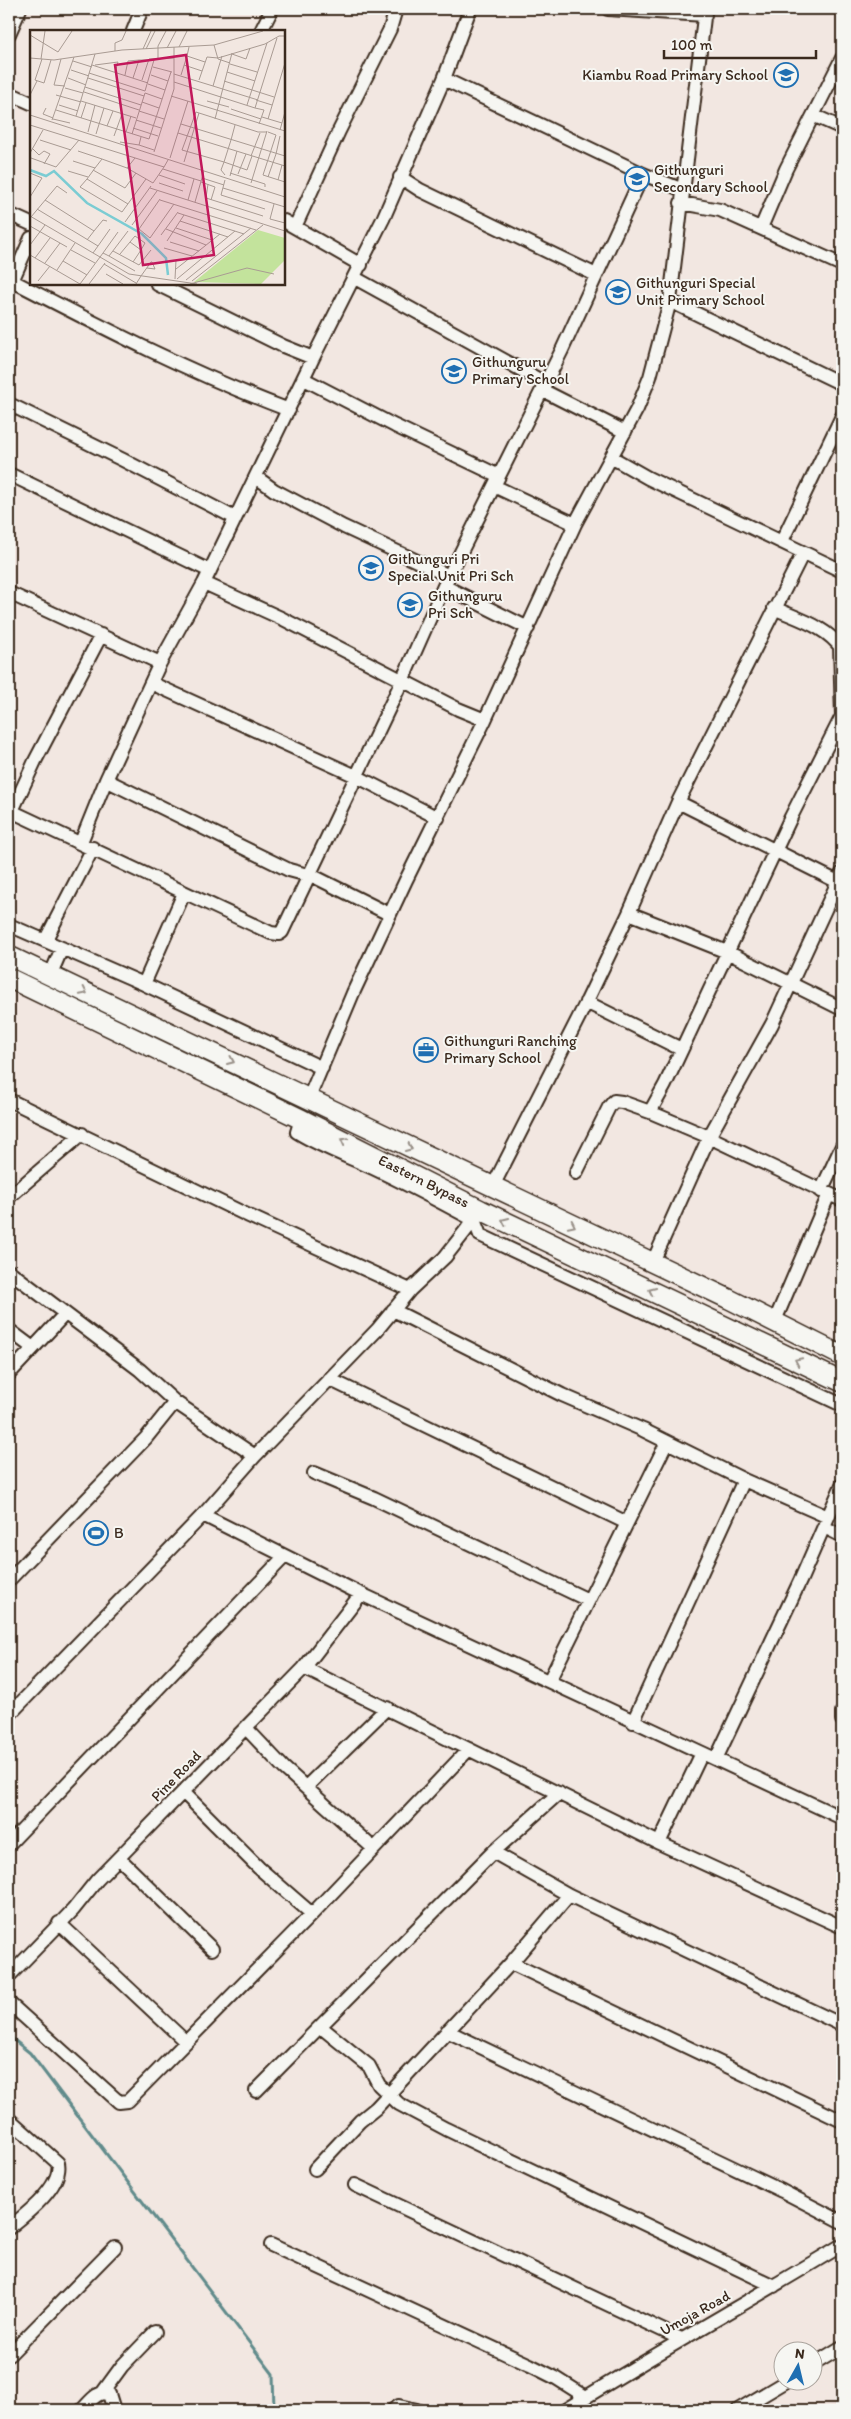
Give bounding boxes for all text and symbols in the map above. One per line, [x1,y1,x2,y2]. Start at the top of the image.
scale bar [664,28,816,60]
inset map [30,30,285,285]
text: 100 m [671,36,713,54]
school or university icon: Kiambu Road Primary School [773,62,799,88]
place label: Kiambu Road Primary School [582,66,769,84]
place label: Githunguri Secondary School [654,161,768,196]
school or university icon: Githunguri Secondary School [624,166,650,192]
place label: Githunguri Special Unit Primary School [636,274,766,309]
school or university icon: Githunguri Special Unit Primary School [605,279,631,305]
place label: Githunguru Primary School [472,353,570,388]
school or university icon: Githunguru Primary School [441,358,467,384]
place label: Githunguri Pri Special Unit Pri Sch [388,550,514,585]
school or university icon: Githunguri Pri Special Unit Pri Sch [358,555,384,581]
place label: Githunguru Pri Sch [428,587,502,622]
school or university icon: Githunguru Pri Sch [397,592,423,618]
one-way arrow [79,986,88,997]
place label: Githunguri Ranching Primary School [444,1032,577,1067]
office icon: Githunguri Ranching Primary School [413,1037,439,1063]
one-way arrow [226,1055,235,1066]
one-way arrow [340,1137,349,1147]
one-way arrow [404,1142,413,1152]
street label: Eastern Bypass [376,1151,473,1212]
one-way arrow [501,1217,510,1228]
one-way arrow [567,1219,576,1229]
one-way arrow [648,1286,657,1297]
one-way arrow [795,1357,804,1367]
sports icon: B [83,1520,109,1546]
place label: B [114,1524,124,1542]
street label: Pine Road [147,1747,205,1805]
street label: Umoja Road [657,2286,733,2340]
north arrow [774,2342,824,2392]
text: N [794,2345,806,2363]

